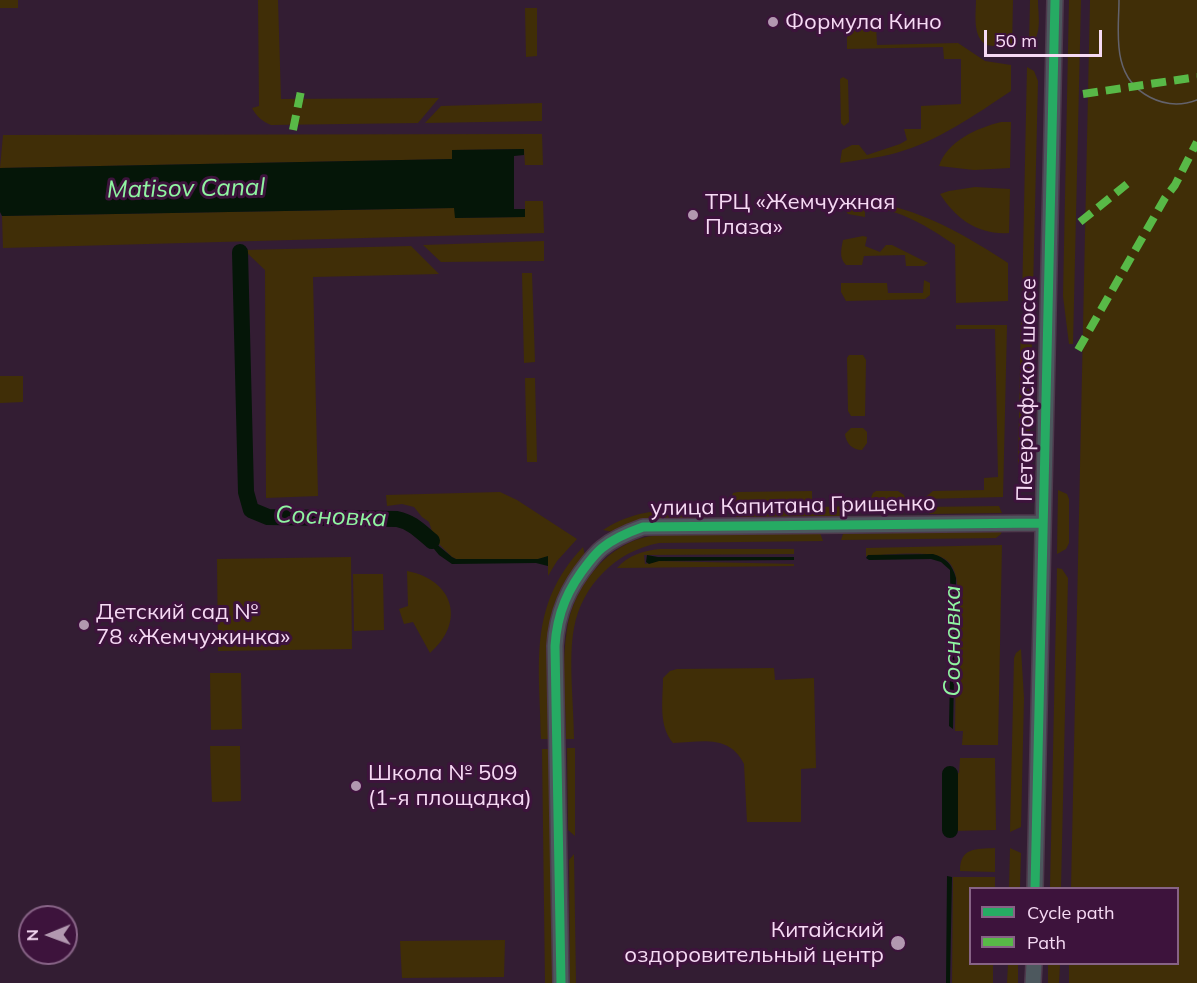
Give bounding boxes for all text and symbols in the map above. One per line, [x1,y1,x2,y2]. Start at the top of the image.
place label: Формула Кино [785,9,942,35]
marker: Формула Кино [766,15,780,29]
scale bar [987,18,1106,56]
text: 50 m [995,29,1037,52]
water label: Matisov Canal [107,173,265,205]
place label: ТРЦ «Жемчужная Плаза» [705,189,895,240]
marker: ТРЦ «Жемчужная Плаза» [686,208,700,222]
street label: Петергофское шоссе [1012,278,1042,502]
street label: улица Капитана Грищенко [650,490,936,522]
water label: Сосновка [275,501,387,533]
water label: Сосновка [939,585,967,697]
place label: Детский сад № 78 «Жемчужинка» [96,599,290,650]
marker: Детский сад № 78 «Жемчужинка» [77,618,91,632]
place label: Школа № 509 (1-я площадка) [368,760,532,812]
marker: Школа № 509 (1-я площадка) [349,779,363,793]
legend [969,887,1179,965]
text: Cycle path [1027,901,1114,924]
north arrow [18,905,78,965]
place label: Китайский оздоровительный центр [624,917,884,968]
text: N [22,929,42,941]
text: Path [1027,931,1066,954]
marker: Китайский оздоровительный центр [889,934,907,952]

